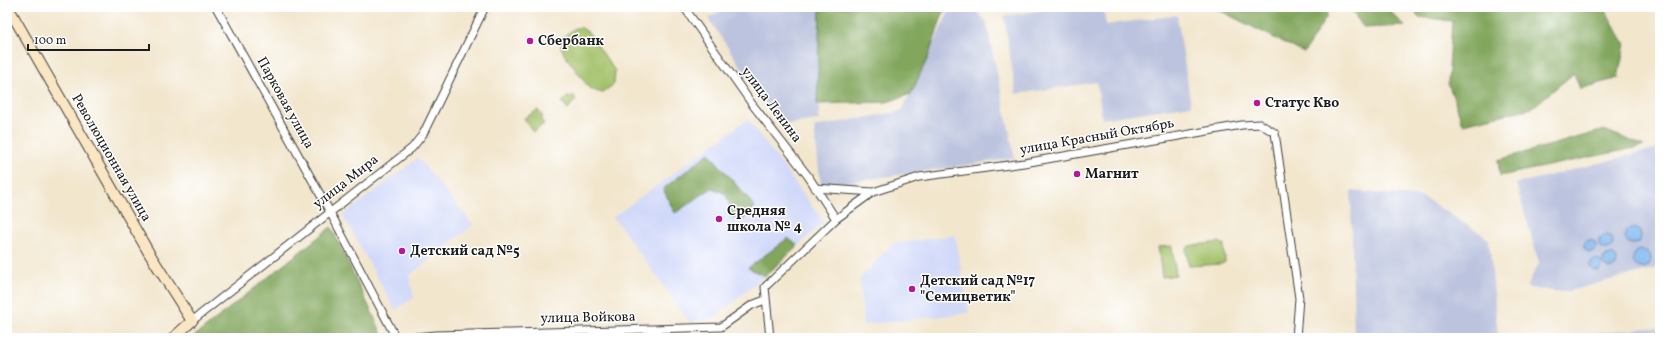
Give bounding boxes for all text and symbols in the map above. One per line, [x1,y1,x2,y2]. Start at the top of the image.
scale bar [28,26,149,52]
place label: Сбербанк [538,32,605,51]
text: 100 m [34,33,67,49]
marker: Сбербанк [525,36,535,46]
street label: Парковая улица [252,54,318,152]
street label: улица Ленина [736,63,806,147]
street label: Революционная улица [67,91,155,225]
place label: Статус Кво [1265,94,1339,113]
marker: Статус Кво [1252,98,1262,108]
street label: улица Красный Октябрь [1018,114,1176,160]
street label: улица Мира [309,150,383,214]
place label: Магнит [1085,165,1139,184]
marker: Магнит [1072,169,1082,179]
place label: Средняя школа № 4 [727,202,802,237]
marker: Средняя школа № 4 [714,214,724,224]
place label: Детский сад №5 [410,242,520,261]
marker: Детский сад №5 [397,246,407,256]
place label: Детский сад №17 "Семицветик" [920,272,1036,307]
marker: Детский сад №17 "Семицветик" [907,284,917,294]
street label: улица Войкова [540,308,636,328]

